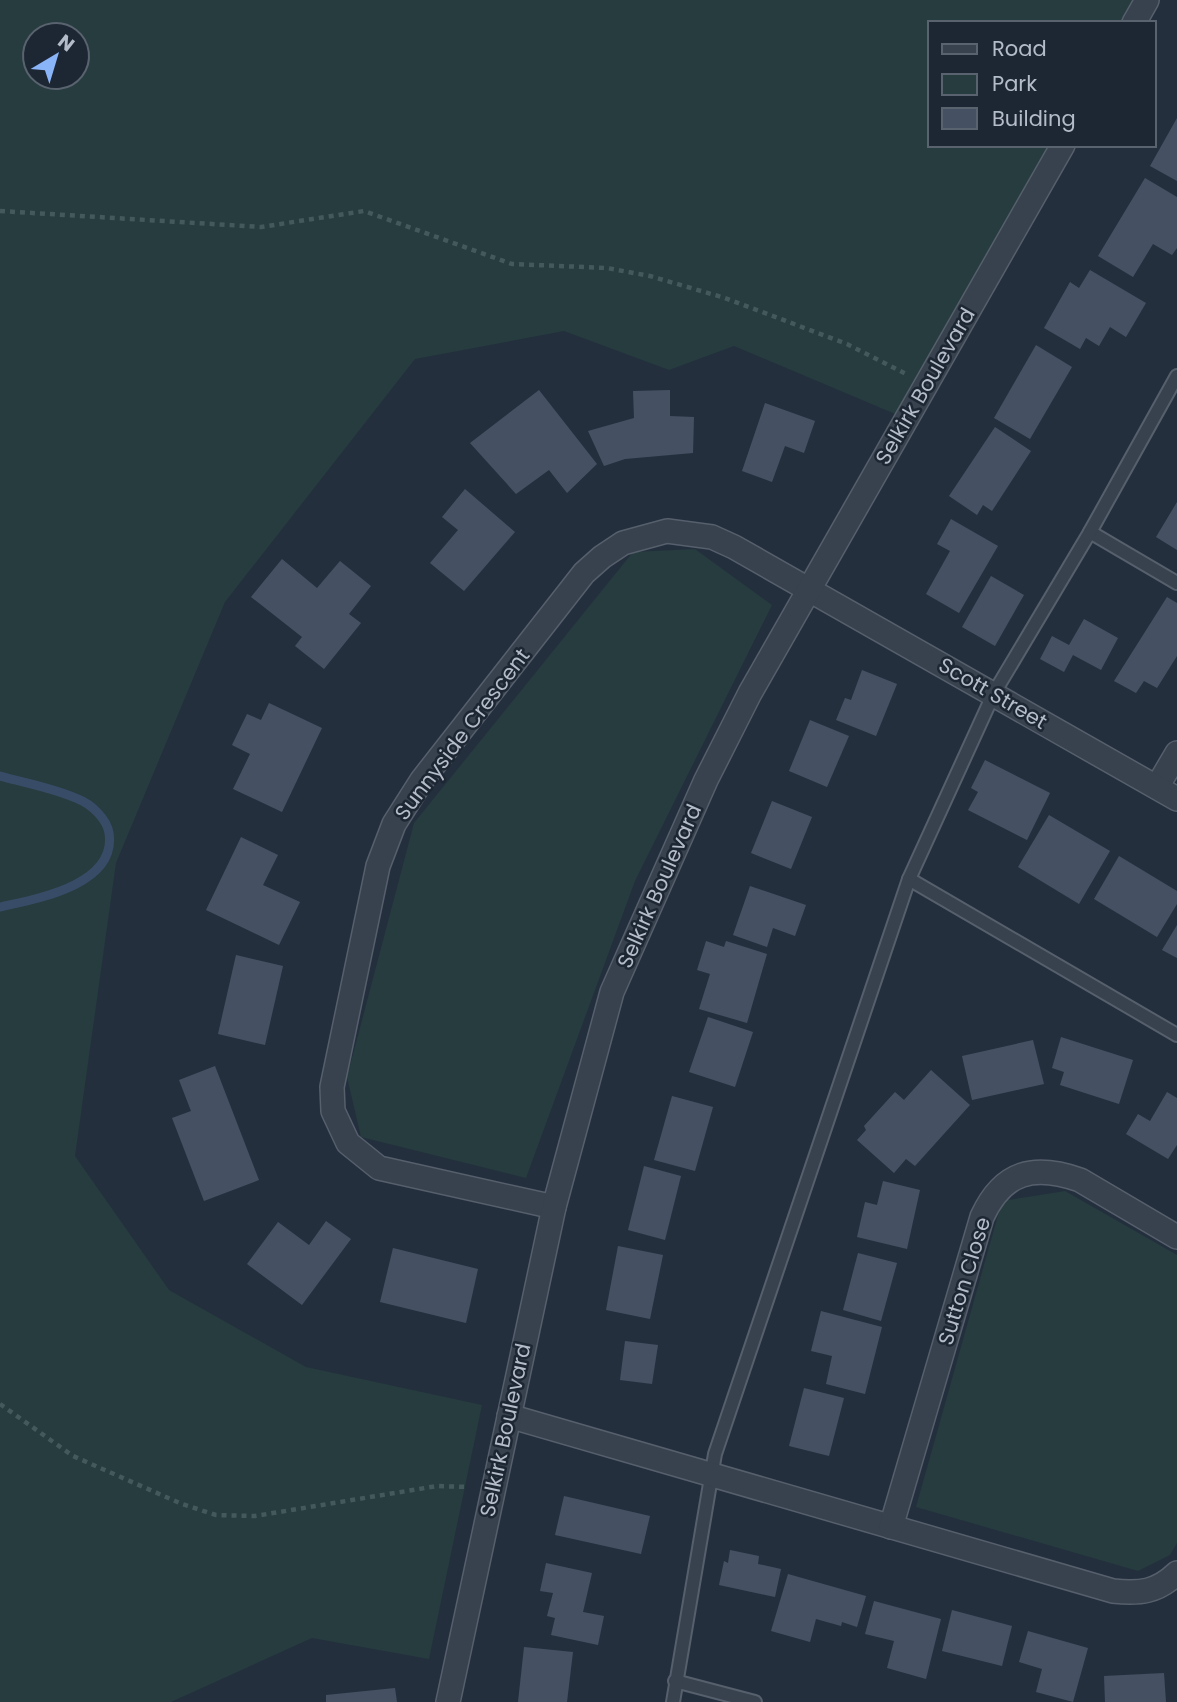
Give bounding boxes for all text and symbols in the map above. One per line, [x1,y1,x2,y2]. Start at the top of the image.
north arrow [21,21,91,91]
legend [928,21,1156,147]
text: N [52,28,80,58]
text: Road [992,34,1047,63]
text: Park [992,69,1037,98]
text: Building [992,104,1076,133]
street label: Selkirk Boulevard [868,302,982,470]
street label: Sunnyside Crescent [388,642,536,826]
street label: Scott Street [933,650,1053,736]
street label: Selkirk Boulevard [610,799,708,973]
street label: Sutton Close [931,1213,997,1349]
street label: Selkirk Boulevard [472,1341,538,1519]

